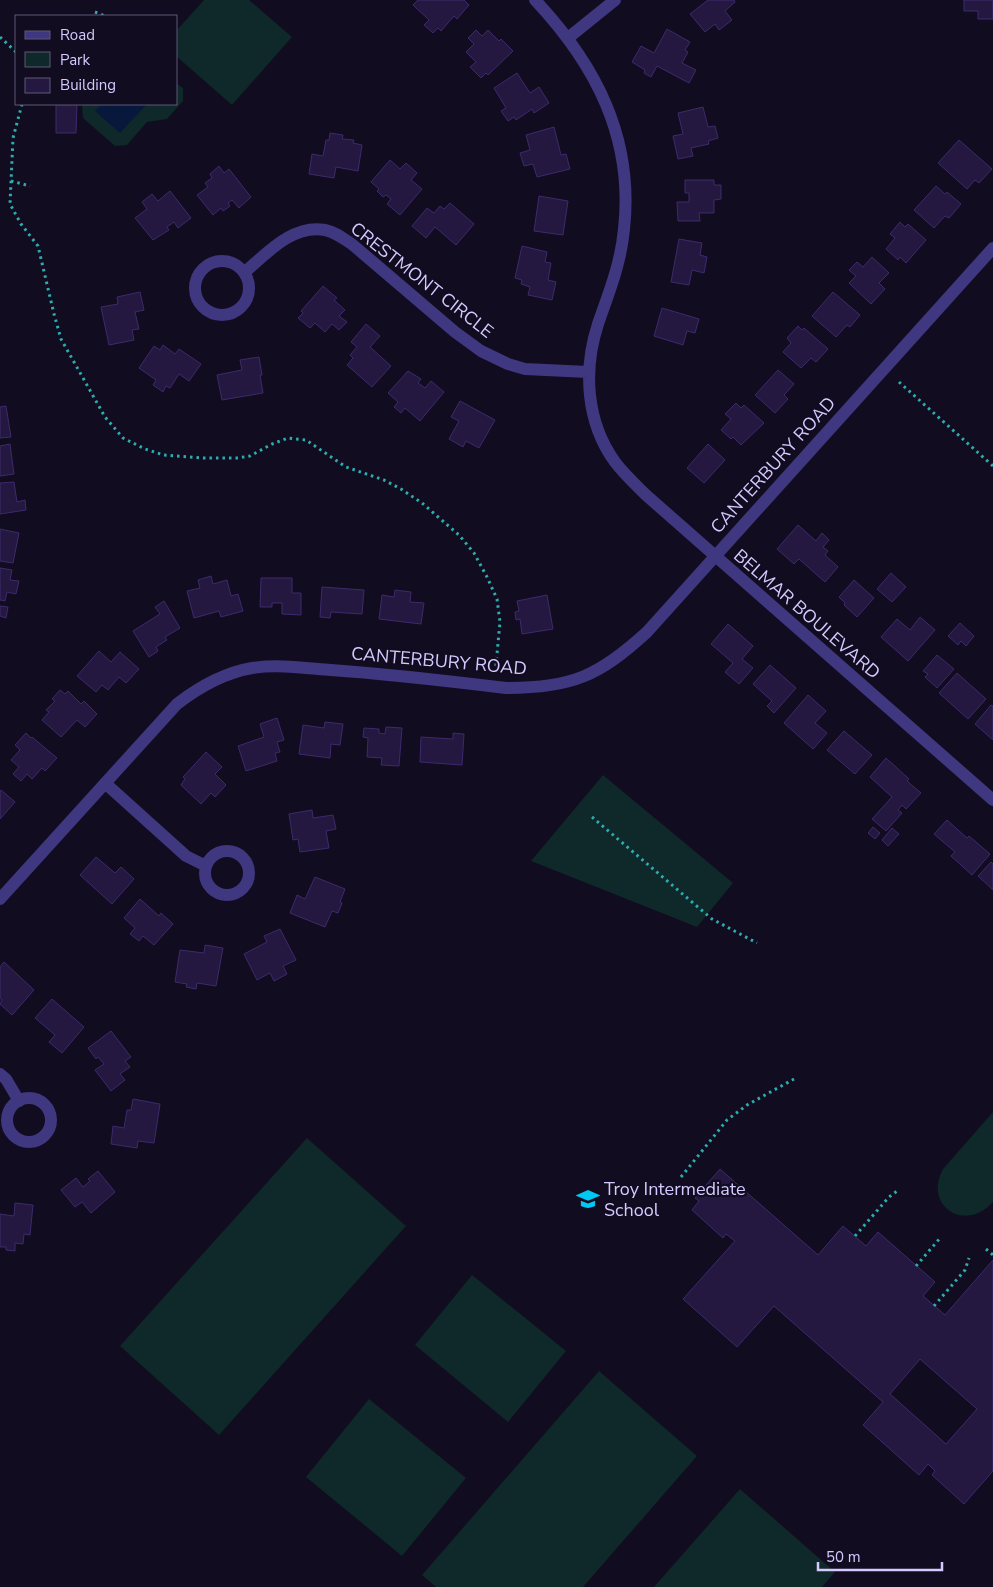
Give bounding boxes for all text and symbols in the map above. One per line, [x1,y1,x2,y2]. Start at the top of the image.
legend [15,15,178,105]
text: Road [60,25,95,45]
text: Park [60,50,90,70]
text: Building [60,75,116,95]
street label: CRESTMONT CIRCLE [346,217,498,343]
street label: CANTERBURY ROAD [705,392,841,538]
street label: BELMAR BOULEVARD [729,544,885,684]
street label: CANTERBURY ROAD [350,641,528,681]
place label: Troy Intermediate School [604,1177,746,1222]
school or university icon: Troy Intermediate School [575,1186,601,1212]
scale bar [818,1540,942,1572]
text: 50 m [826,1547,861,1567]

